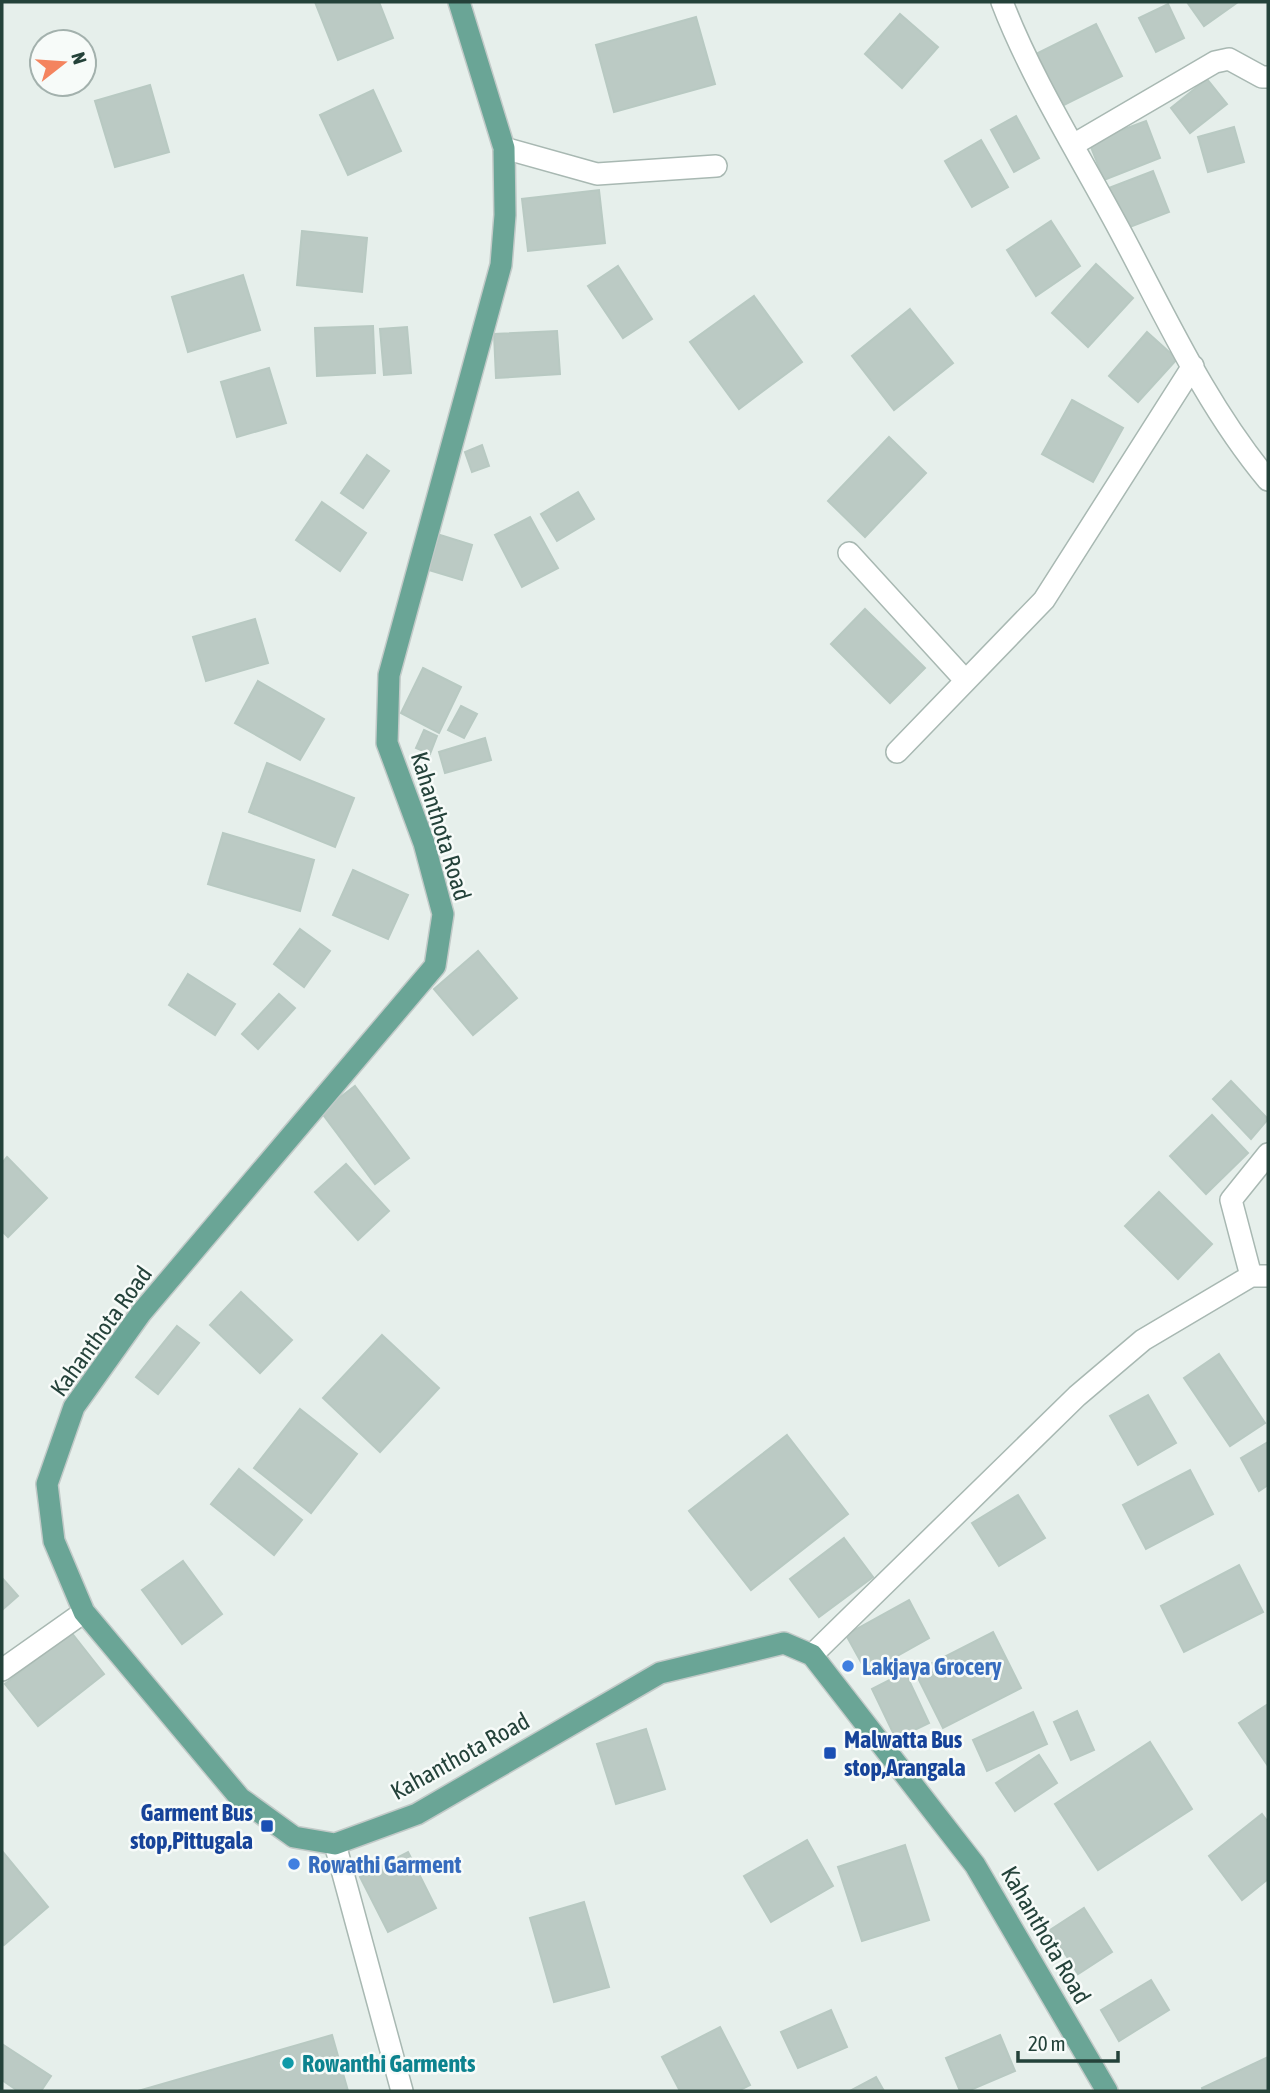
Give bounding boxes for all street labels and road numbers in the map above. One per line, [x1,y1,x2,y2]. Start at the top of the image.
street label: Kahanthota Road [406,748,476,904]
street label: Kahanthota Road [45,1261,157,1401]
street label: Kahanthota Road [386,1707,534,1805]
street label: Kahanthota Road [996,1862,1096,2008]

